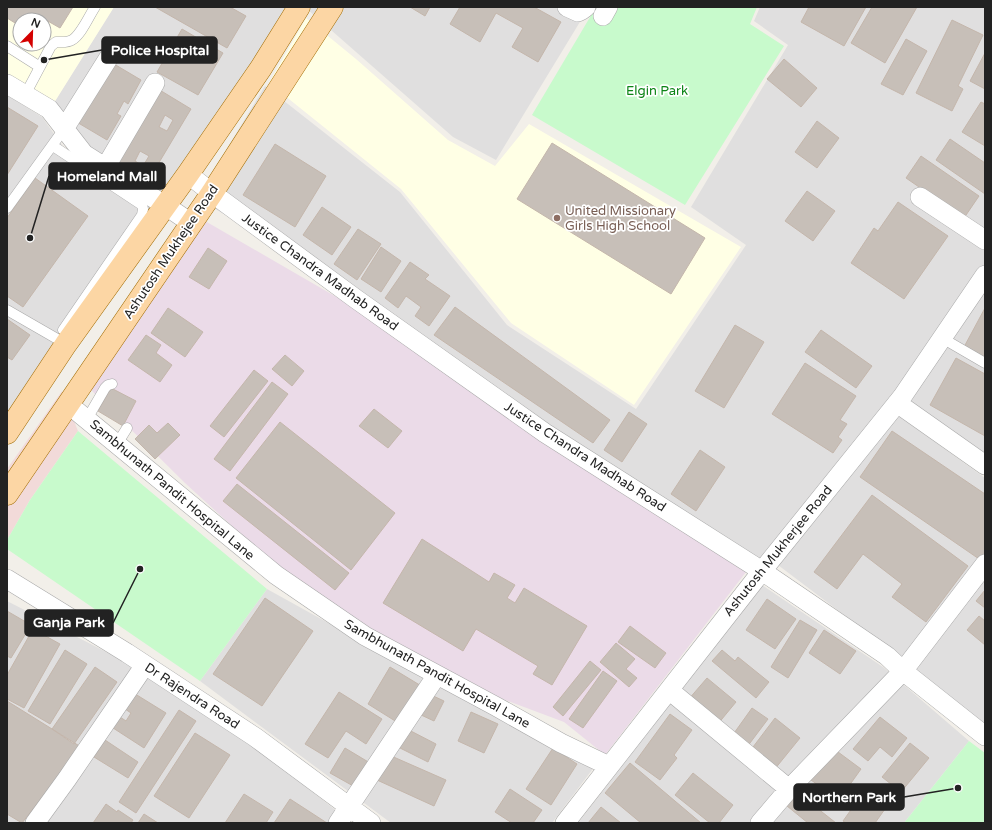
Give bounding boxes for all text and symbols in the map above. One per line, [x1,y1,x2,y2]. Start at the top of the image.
north arrow [12,12,52,52]
text: N [29,16,42,31]
callout: Police Hospital [102,37,217,63]
text: Police Hospital [111,42,209,59]
park label: Elgin Park [626,83,688,99]
callout: Homeland Mall [49,163,165,189]
text: Homeland Mall [57,168,157,185]
street label: Ashutosh Mukhejee Road [120,182,222,322]
place label: United Missionary Girls High School [565,203,676,234]
street label: Justice Chandra Madhab Road [239,210,401,334]
marker: United Missionary Girls High School [552,213,562,223]
street label: Justice Chandra Madhab Road [501,399,669,515]
street label: Sambhunath Pandit Hospital Lane [86,416,258,564]
street label: Ashutosh Mukherjee Road [720,482,836,620]
callout: Ganja Park [25,610,113,636]
text: Ganja Park [33,614,105,631]
street label: Sambhunath Pandit Hospital Lane [341,616,533,732]
street label: Dr Rajendra Road [142,659,242,733]
callout: Northern Park [794,784,904,810]
text: Northern Park [802,789,896,806]

